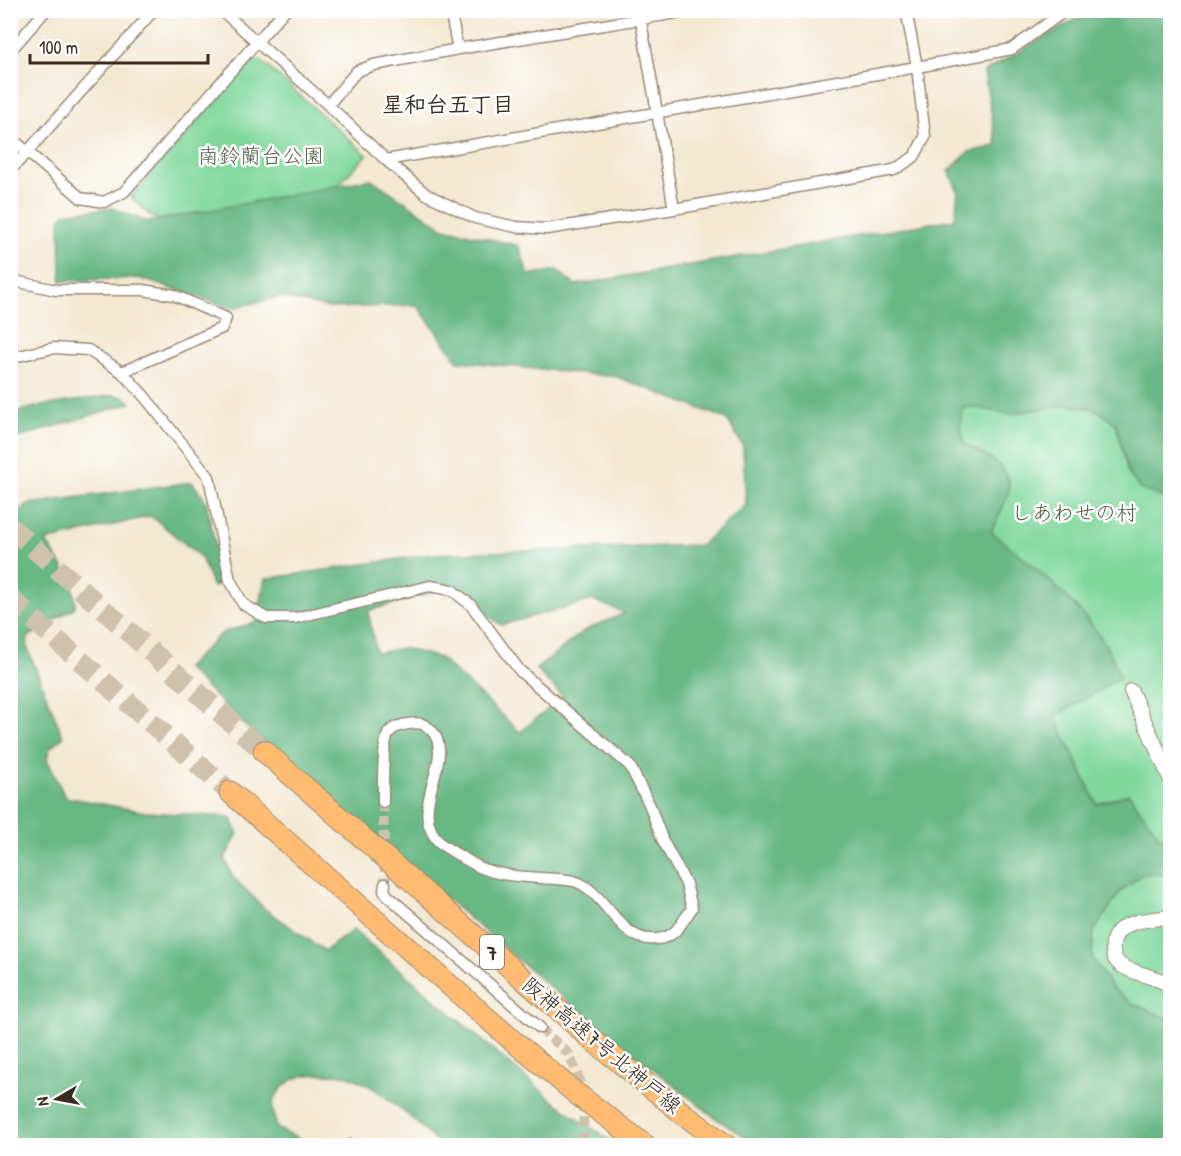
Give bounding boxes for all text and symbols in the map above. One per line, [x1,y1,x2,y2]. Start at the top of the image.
scale bar [30,27,208,65]
text: 100 m [39,35,78,60]
district label: 星和台五丁目 [382,89,514,119]
park label: 南鈴蘭台公園 [198,141,324,170]
park label: しあわせの村 [1011,498,1137,527]
road number: 7 [480,935,504,969]
street label: 阪神高速7号北神戸線 [516,970,688,1120]
north arrow [27,1069,87,1129]
text: N [31,1095,54,1108]

